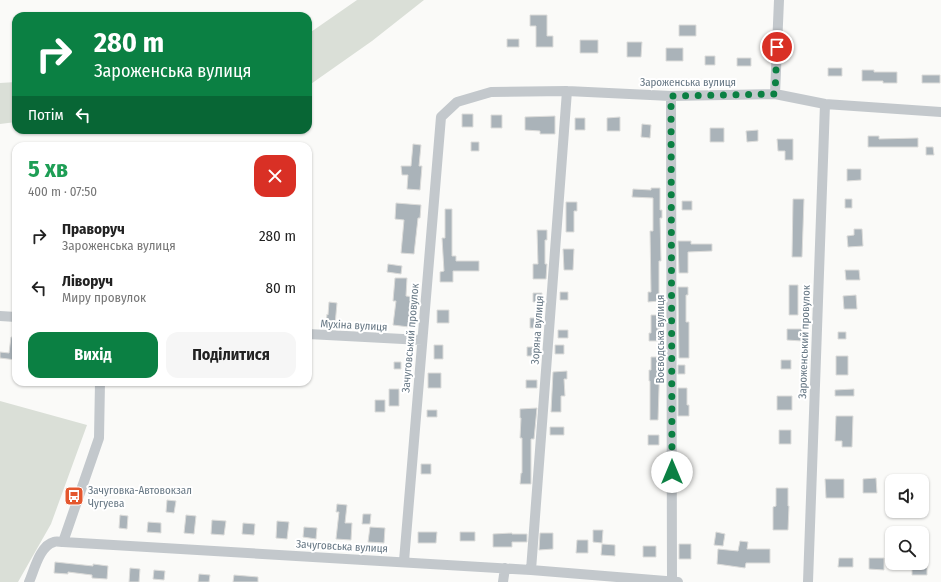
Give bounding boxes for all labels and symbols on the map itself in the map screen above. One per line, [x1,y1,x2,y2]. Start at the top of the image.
pin [760,30,794,64]
street label: Зароженська вулиця [640,76,736,89]
street label: Зачуговський провулок [399,282,422,393]
street label: Зароженський провулок [796,284,813,399]
street label: Воєводська вулиця [654,294,667,384]
street label: Зоряна вулиця [529,295,546,365]
street label: Мухіна вулиця [320,317,388,334]
position arrow [651,451,693,493]
place label: Зачуговка-Автовокзал Чугуева [88,484,192,510]
bus stop icon: Зачуговка-Автовокзал Чугуева [63,485,85,507]
street label: Зачуговська вулиця [296,538,388,555]

